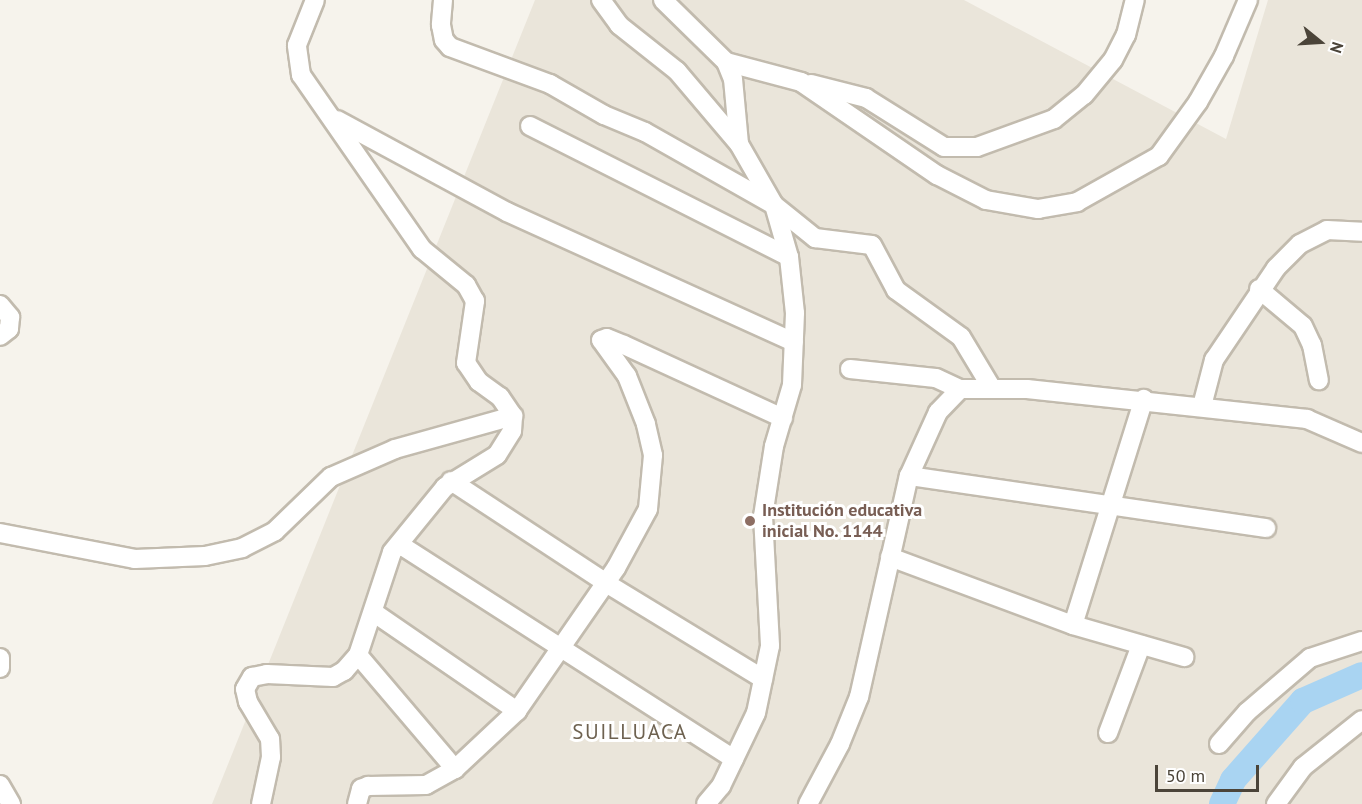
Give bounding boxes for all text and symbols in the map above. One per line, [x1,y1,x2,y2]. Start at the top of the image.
north arrow [1290,12,1350,72]
text: N [1326,39,1348,56]
place label: Institución educativa inicial No. 1144 [762,500,922,542]
marker: Institución educativa inicial No. 1144 [743,514,757,528]
district label: SUILLUACA [572,719,688,745]
scale bar [1158,753,1262,791]
text: 50 m [1166,764,1205,787]

